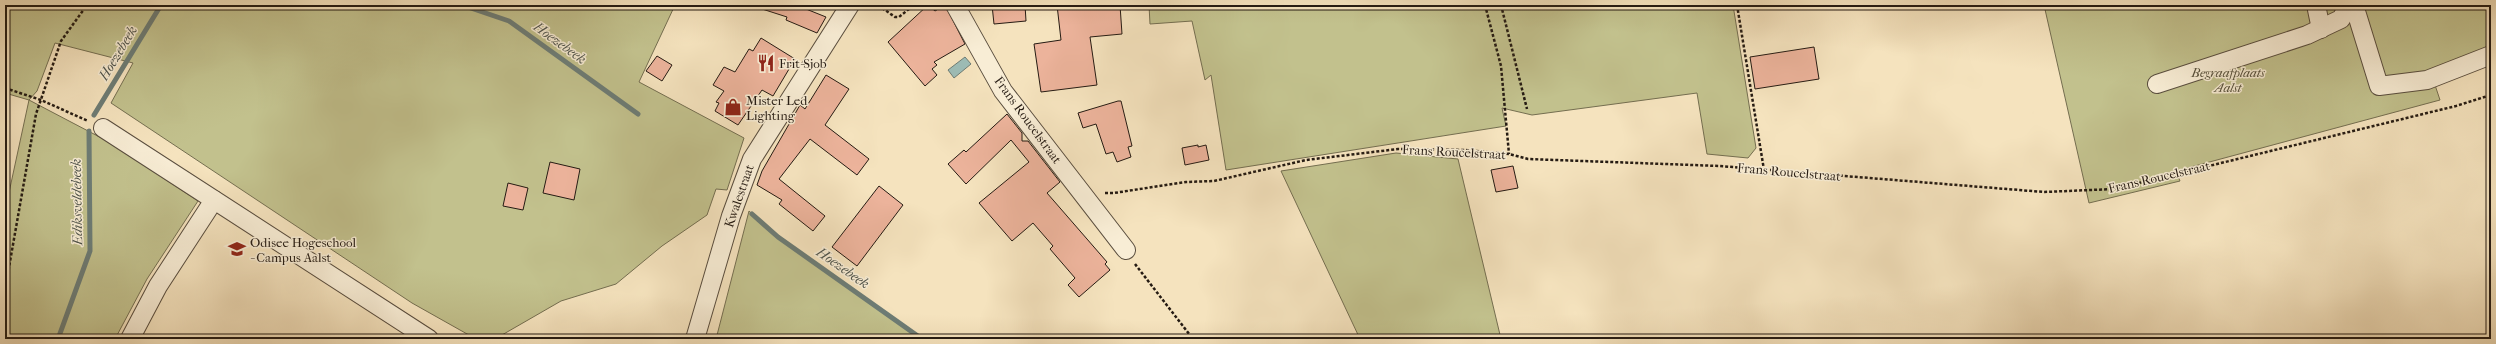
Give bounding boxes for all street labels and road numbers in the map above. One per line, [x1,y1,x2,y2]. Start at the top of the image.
street label: Frans Roucelstraat [991,74,1065,167]
street label: Frans Roucelstraat [1402,142,1507,162]
street label: Frans Roucelstraat [2107,158,2212,196]
street label: Frans Roucelstraat [1737,160,1842,184]
street label: Kwalestraat [721,162,757,230]

